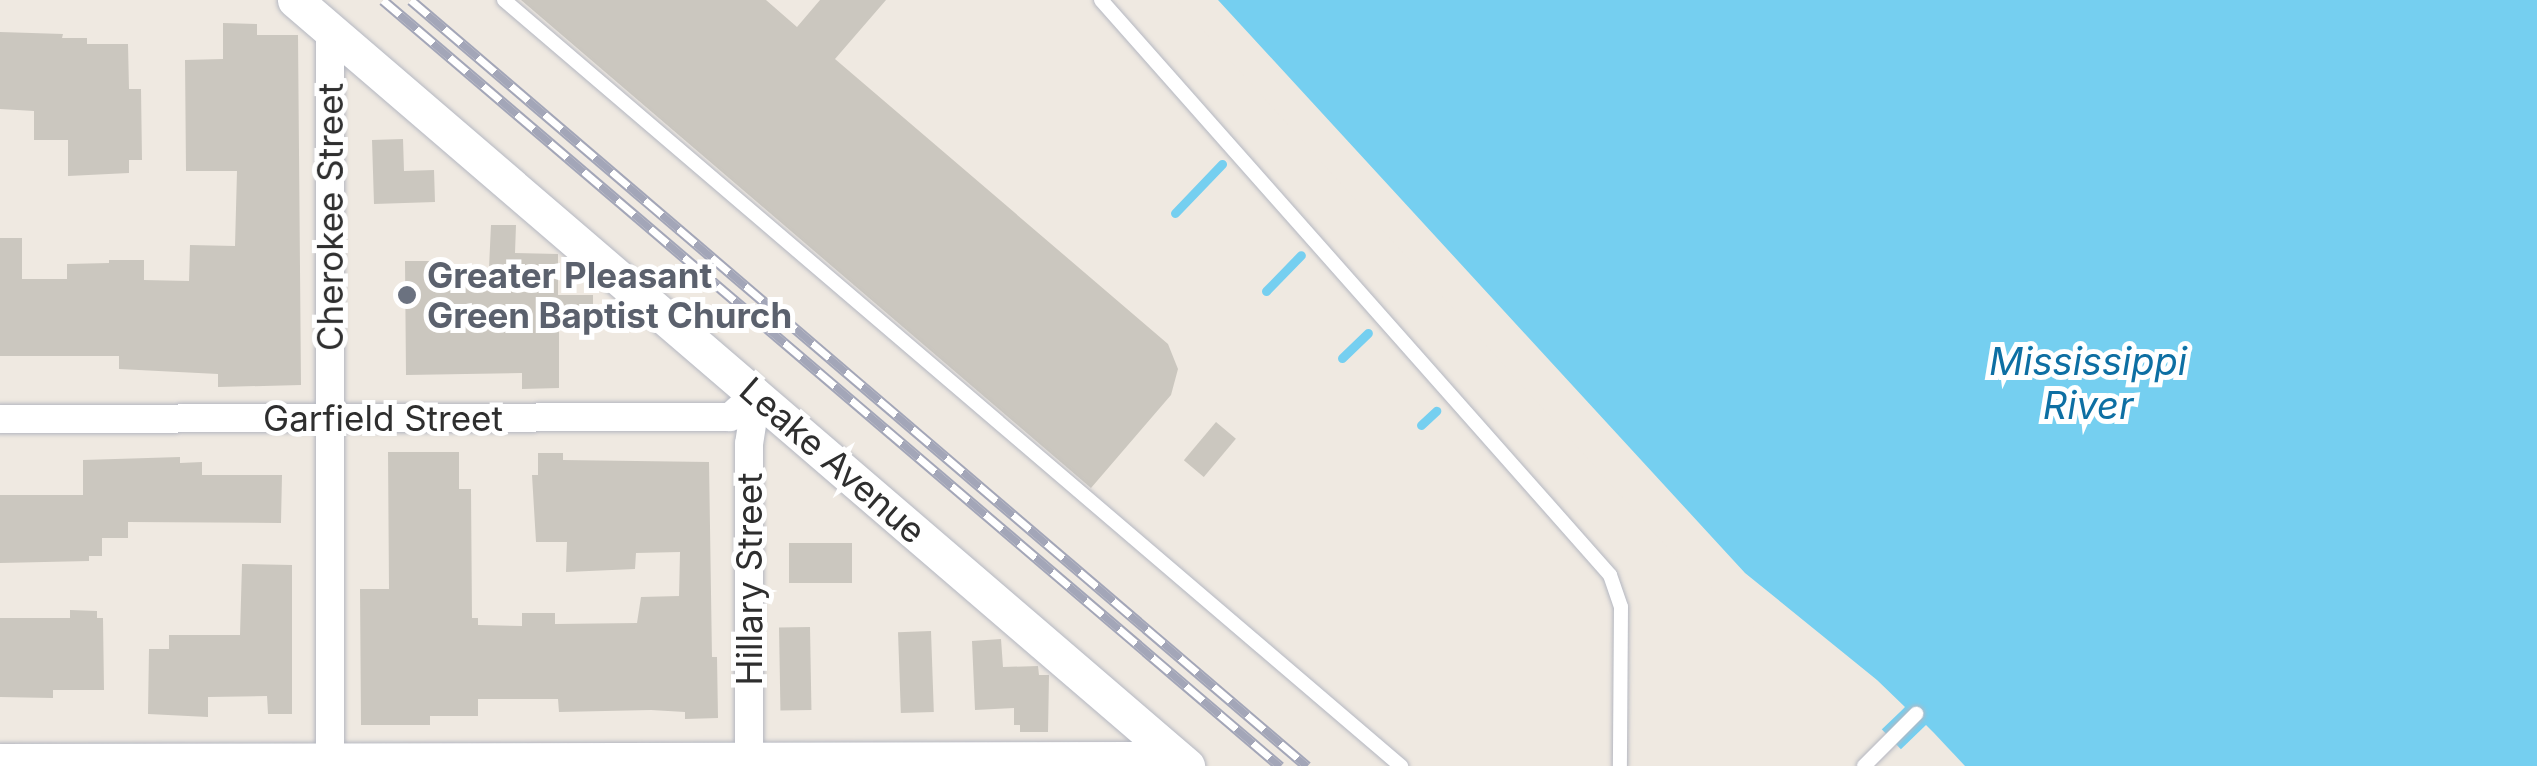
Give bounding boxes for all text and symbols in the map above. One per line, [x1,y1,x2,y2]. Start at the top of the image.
street label: Cherokee Street [309,83,351,351]
place label: Greater Pleasant Green Baptist Church [427,254,792,336]
marker: Greater Pleasant Green Baptist Church [396,284,418,306]
water label: Mississippi River [1989,339,2187,428]
street label: Leake Avenue [732,368,934,552]
street label: Garfield Street [263,397,503,439]
street label: Hillary Street [728,472,770,686]

